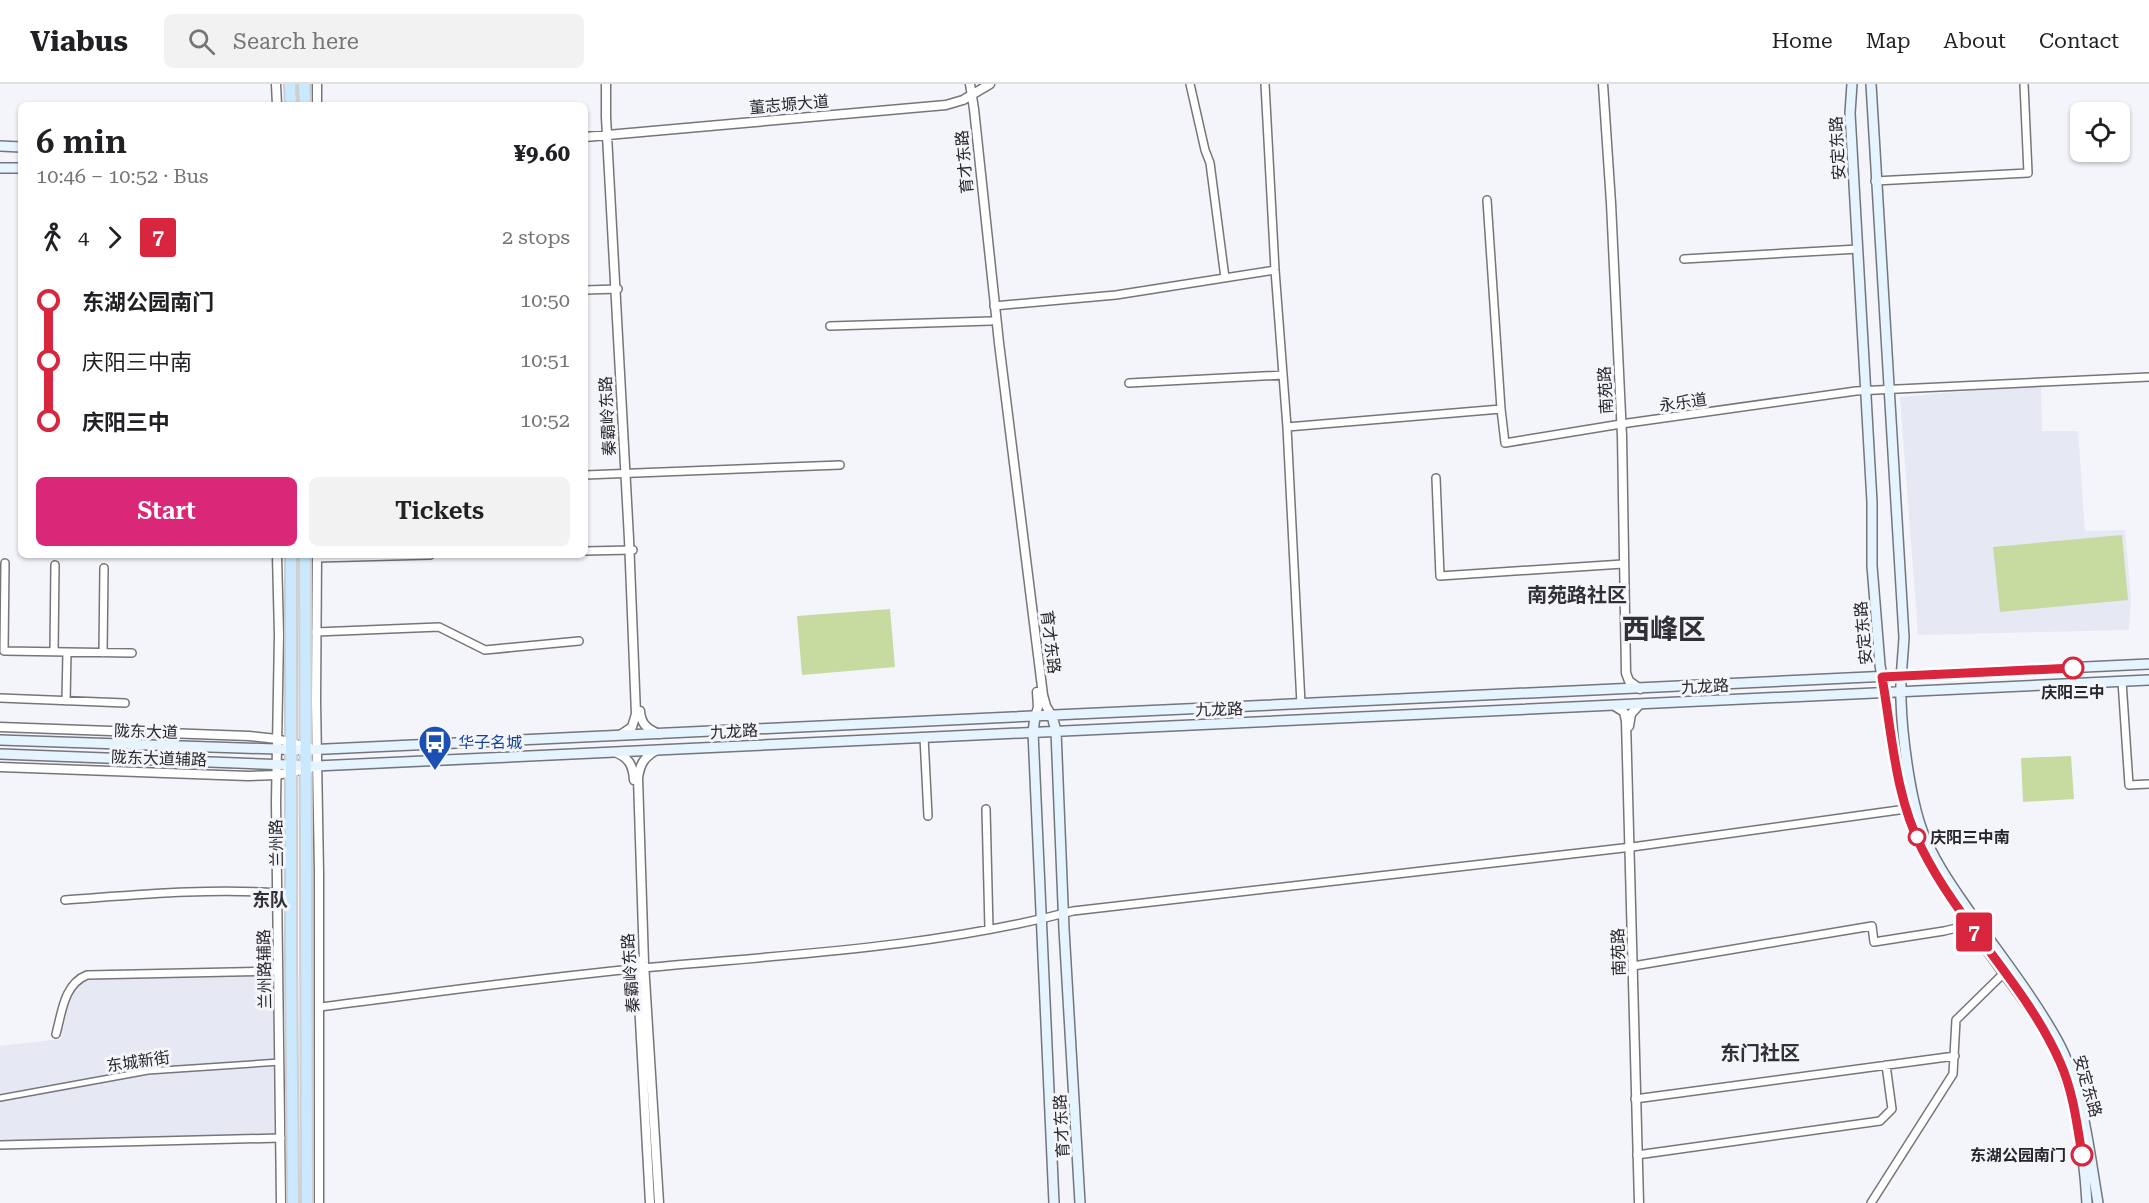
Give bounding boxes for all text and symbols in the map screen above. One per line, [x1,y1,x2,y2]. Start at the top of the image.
search box [164,14,584,68]
text: Viabus [30,25,128,58]
icon: search [185,25,218,58]
text: Search here [233,29,359,54]
text: Home [1772,29,1833,53]
text: Map [1866,29,1911,53]
text: About [1944,29,2006,53]
text: Contact [2039,29,2119,53]
street label: 董志塬大道 [748,92,830,117]
map controls [2070,102,2130,162]
button: locate [2070,102,2130,162]
street label: 安定东路 [1826,116,1849,180]
text: 6 min [36,122,127,161]
street label: 育才东路 [952,129,977,195]
text: ¥9.60 [514,141,570,166]
text: 10:46 – 10:52 · Bus [36,164,208,188]
icon: walk [36,221,69,254]
icon: forward [98,221,131,254]
text: 4 [78,225,89,249]
text: 7 [152,225,164,249]
text: 2 stops [502,225,570,249]
text: 10:50 [520,288,570,312]
text: 东湖公园南门 [82,290,214,315]
text: 10:51 [520,348,570,372]
text: 庆阳三中南 [82,350,192,375]
street label: 南苑路 [1595,366,1616,414]
street label: 秦霸岭东路 [596,376,619,456]
street label: 永乐道 [1658,390,1708,415]
text: 10:52 [520,408,570,432]
text: 庆阳三中 [82,410,170,435]
button: Start [36,477,297,546]
button: Tickets [309,477,570,546]
district label: 南苑路社区 [1527,583,1627,607]
street label: 安定东路 [1851,600,1876,666]
street label: 育才东路 [1037,609,1064,675]
district label: 西峰区 [1622,613,1706,646]
marker: 庆阳三中 [2062,657,2084,679]
street label: 九龙路 [1681,676,1729,697]
place label: 庆阳三中 [2041,683,2105,702]
street label: 九龙路 [1195,699,1243,720]
street label: 陇东大道 [114,721,178,742]
street label: 九龙路 [710,721,758,742]
bus stop icon: 华子名城 [417,724,453,771]
place label: 华子名城 [458,733,522,752]
street label: 陇东大道辅路 [111,747,207,770]
street label: 兰州路 [267,819,286,867]
marker: 庆阳三中南 [1908,828,1926,846]
place label: 庆阳三中南 [1930,828,2010,847]
district label: 东队 [252,889,288,910]
line badge: 7 [1954,912,1994,952]
text: 7 [1968,920,1980,944]
street label: 南苑路 [1608,928,1629,976]
street label: 兰州路辅路 [254,929,275,1009]
street label: 秦霸岭东路 [618,932,643,1014]
district label: 东门社区 [1720,1041,1800,1065]
street label: 东城新街 [105,1048,171,1075]
street label: 安定东路 [2070,1053,2105,1120]
street label: 育才东路 [1050,1094,1073,1158]
marker: 东湖公园南门 [2071,1144,2093,1166]
place label: 东湖公园南门 [1970,1146,2066,1165]

